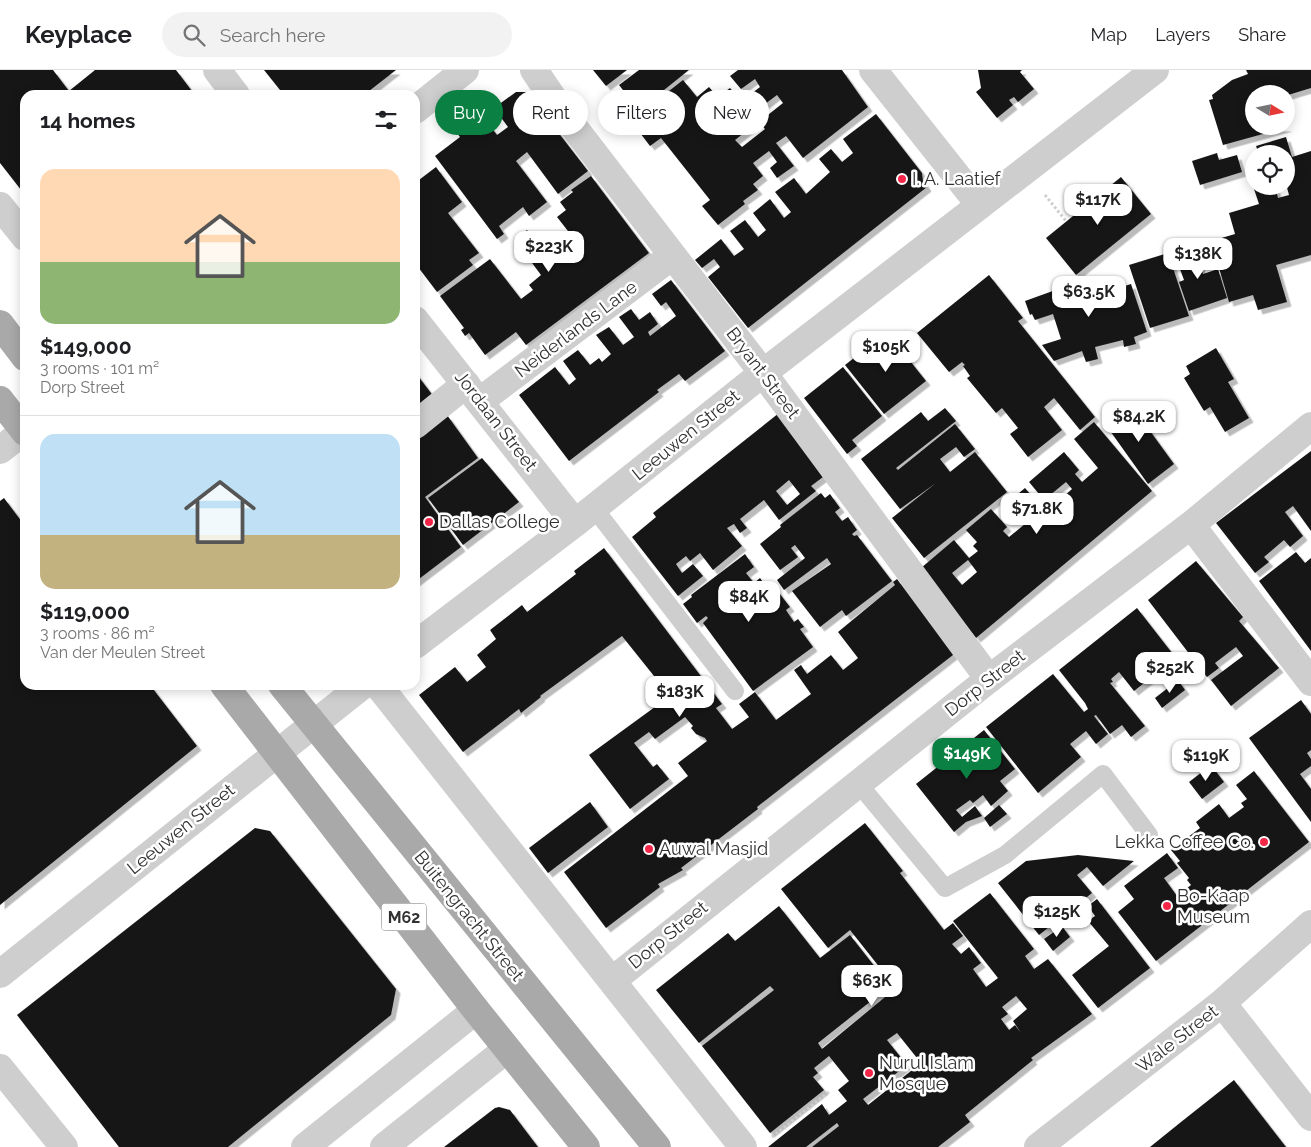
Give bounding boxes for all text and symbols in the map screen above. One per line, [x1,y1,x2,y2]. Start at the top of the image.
search box [162,12,512,57]
text: Keyplace [25,20,132,49]
icon: search [180,21,208,49]
text: Search here [220,24,325,46]
text: Map [1091,24,1127,45]
text: Layers [1155,24,1210,45]
text: Share [1238,24,1286,45]
north arrow [1245,85,1295,135]
map controls [1245,85,1295,195]
chip: Buy [435,90,503,135]
chip: Rent [513,90,588,135]
chip: Filters [598,90,685,135]
chip: New [695,90,769,135]
icon: filters [372,106,400,134]
text: 14 homes [40,108,135,133]
button: locate [1245,145,1295,195]
place label: I. A. Laatief [912,168,1002,189]
marker: I. A. Laatief [896,173,908,185]
pin: $117K [1063,184,1133,226]
text: $117K [1075,190,1121,209]
icon: home [175,201,265,291]
pin: $223K [514,230,584,273]
text: $223K [525,237,573,256]
pin: $138K [1163,238,1233,280]
text: $138K [1174,244,1222,263]
street label: Neiderlands Lane [511,276,641,381]
pin: $63.5K [1048,276,1130,318]
text: $63.5K [1063,282,1115,301]
street label: Bryant Street [722,323,804,422]
pin: $105K [851,330,921,373]
text: $149,000 [40,334,132,359]
text: $105K [862,337,910,356]
text: 3 rooms · 101 m² [40,359,159,378]
street label: Jordaan Street [451,367,542,475]
text: Dorp Street [40,378,125,397]
street label: Leeuwen Street [628,385,744,484]
pin: $84.2K [1098,400,1180,443]
text: $84.2K [1113,407,1165,426]
icon: home [175,467,265,557]
pin: $71.8K [996,492,1078,535]
text: $71.8K [1012,499,1063,518]
place label: Dallas College [439,511,560,532]
marker: Dallas College [423,516,435,528]
pin: $84K [719,580,779,623]
text: $84K [729,587,769,606]
text: $119,000 [40,599,130,624]
text: 3 rooms · 86 m² [40,624,155,643]
text: Van der Meulen Street [40,643,205,662]
street label: Dorp Street [941,645,1029,720]
pin: $252K [1135,652,1205,694]
text: $252K [1146,658,1194,677]
pin: $183K [645,676,715,718]
text: $183K [656,682,704,701]
pin: $149K [932,738,1002,780]
pin: $119K [1171,740,1241,782]
text: $149K [943,744,991,763]
text: $119K [1183,746,1229,765]
street label: Leeuwen Street [123,779,239,878]
place label: Lekka Coffee Co. [1115,831,1254,852]
marker: Lekka Coffee Co. [1258,836,1270,848]
place label: Auwal Masjid [659,838,768,859]
marker: Auwal Masjid [643,843,655,855]
street label: Buitengracht Street [410,846,528,985]
place label: Bo-Kaap Museum [1177,885,1250,927]
street label: Dorp Street [624,896,711,973]
pin: $125K [1022,896,1092,938]
marker: Bo-Kaap Museum [1161,900,1173,912]
text: $125K [1034,902,1080,921]
road number: M62 [382,904,426,930]
pin: $63K [842,964,902,1007]
text: $63K [852,971,892,990]
street label: Wale Street [1132,1000,1222,1077]
place label: Nurul Islam Mosque [879,1052,974,1094]
marker: Nurul Islam Mosque [863,1067,875,1079]

